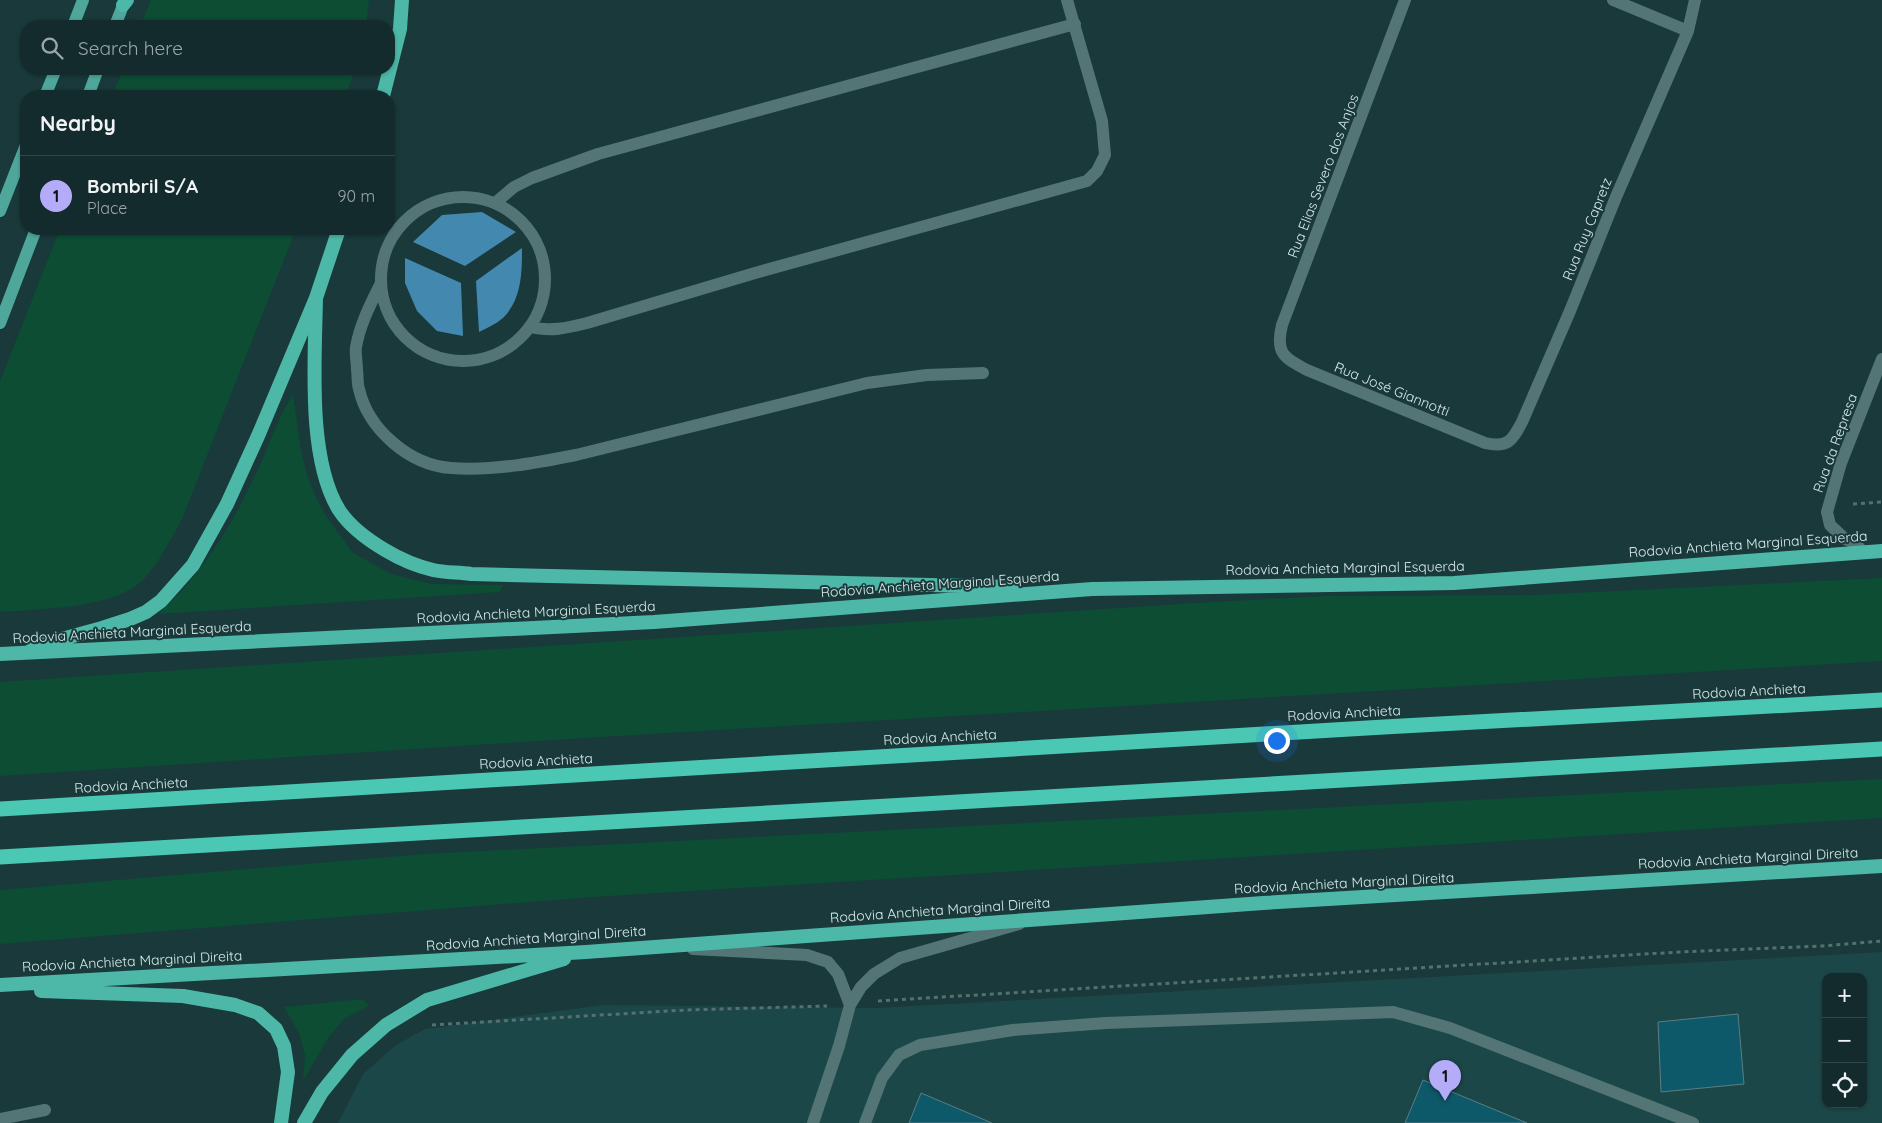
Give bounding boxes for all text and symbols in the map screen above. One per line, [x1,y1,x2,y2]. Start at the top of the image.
search box [20,20,395,75]
icon: search [38,34,66,62]
text: Search here [78,36,183,60]
street label: Rua Elias Severo dos Anjos [1283,91,1363,261]
text: Nearby [40,110,116,136]
text: Bombril S/A [87,174,198,198]
street label: Rua Ruy Capretz [1558,175,1616,283]
text: 1 [53,186,59,206]
text: 90 m [338,186,375,206]
text: Place [87,198,127,218]
street label: Rua José Giannotti [1332,358,1452,420]
street label: Rua da Represa [1809,391,1861,495]
street label: Rodovia Anchieta Marginal Esquerda [1628,527,1868,561]
street label: Rodovia Anchieta Marginal Esquerda [1225,557,1465,579]
street label: Rodovia Anchieta Marginal Esquerda [820,567,1060,601]
street label: Rodovia Anchieta Marginal Esquerda [416,597,656,627]
street label: Rodovia Anchieta Marginal Esquerda [12,617,252,647]
street label: Rodovia Anchieta [1692,679,1806,703]
street label: Rodovia Anchieta [1287,701,1401,725]
street label: Rodovia Anchieta [883,725,997,749]
your location [1264,728,1290,754]
street label: Rodovia Anchieta [479,749,593,773]
street label: Rodovia Anchieta [74,773,188,797]
street label: Rodovia Anchieta Marginal Direita [1637,843,1859,873]
street label: Rodovia Anchieta Marginal Direita [1233,868,1455,898]
street label: Rodovia Anchieta Marginal Direita [829,893,1051,927]
street label: Rodovia Anchieta Marginal Direita [425,921,647,955]
street label: Rodovia Anchieta Marginal Direita [21,946,243,976]
map controls [1822,973,1867,1108]
button: + [1822,973,1867,1018]
button: − [1822,1018,1867,1063]
pin: 1 [1429,1060,1461,1101]
button: locate [1822,1063,1867,1108]

